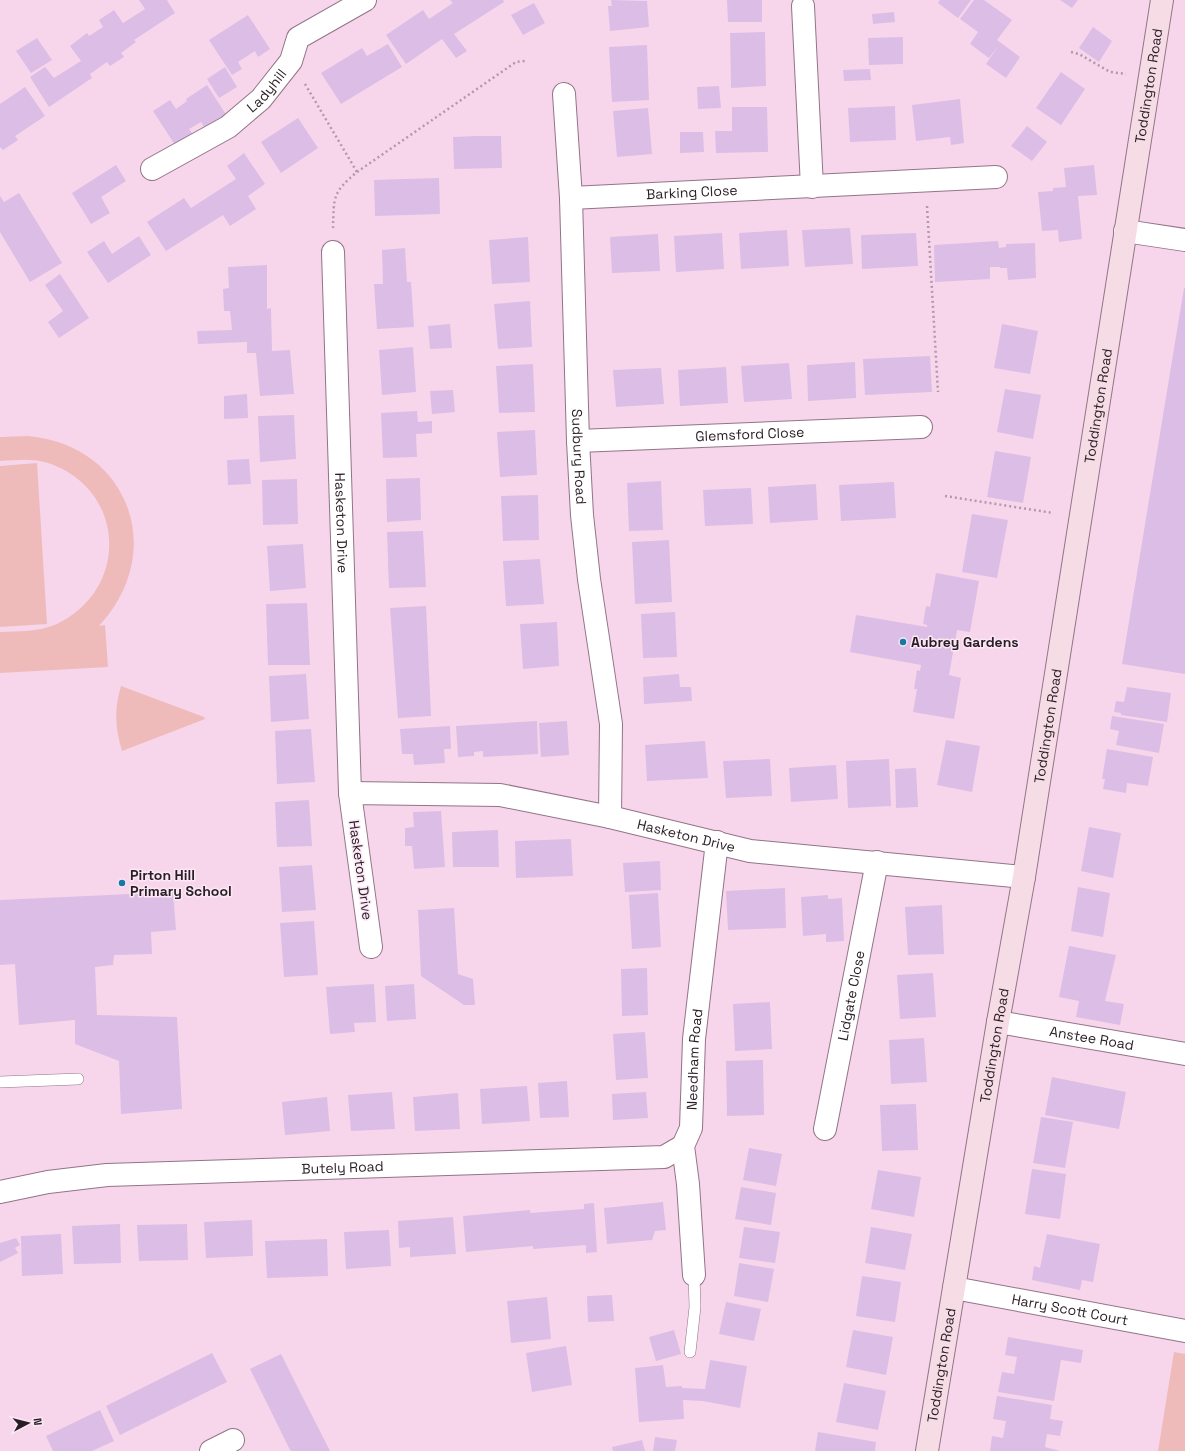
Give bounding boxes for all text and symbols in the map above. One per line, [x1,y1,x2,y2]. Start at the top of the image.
street label: Toddington Road [1131,27,1166,145]
street label: Ladyhill [243,65,290,116]
street label: Barking Close [646,181,738,203]
street label: Toddington Road [1080,347,1116,465]
street label: Sudbury Road [568,409,590,505]
street label: Glemsford Close [695,423,805,445]
street label: Hasketon Drive [331,472,352,573]
place label: Aubrey Gardens [911,633,1019,651]
marker: Aubrey Gardens [898,637,908,647]
street label: Toddington Road [1030,667,1066,785]
street label: Hasketon Drive [635,815,737,856]
street label: Hasketon Drive [345,819,377,921]
place label: Pirton Hill Primary School [130,866,232,900]
marker: Pirton Hill Primary School [117,878,127,888]
street label: Lidgate Close [833,949,869,1042]
street label: Toddington Road [976,987,1013,1104]
street label: Needham Road [683,1008,706,1110]
street label: Anstee Road [1048,1022,1135,1054]
street label: Butely Road [301,1157,384,1178]
street label: Harry Scott Court [1010,1290,1130,1329]
street label: Toddington Road [923,1306,960,1424]
north arrow [8,1403,48,1443]
text: N [31,1417,45,1426]

